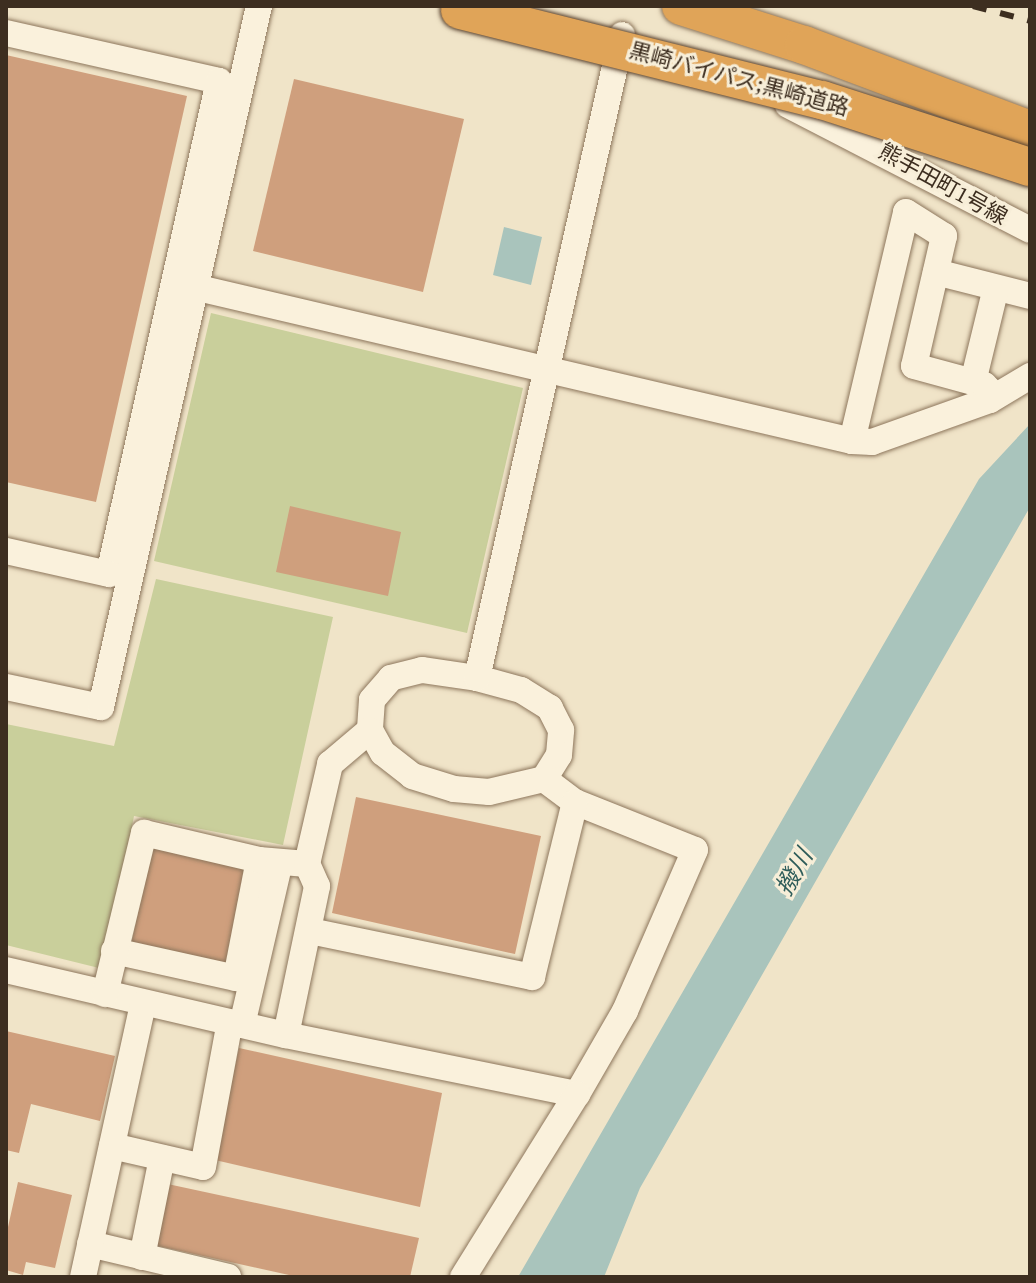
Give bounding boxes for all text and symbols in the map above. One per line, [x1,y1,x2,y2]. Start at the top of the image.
street label: 黒崎バイパス;黒崎道路 [626,37,852,121]
street label: 熊手田町1号線 [874,138,1012,230]
water label: 撥川 [770,844,818,900]

